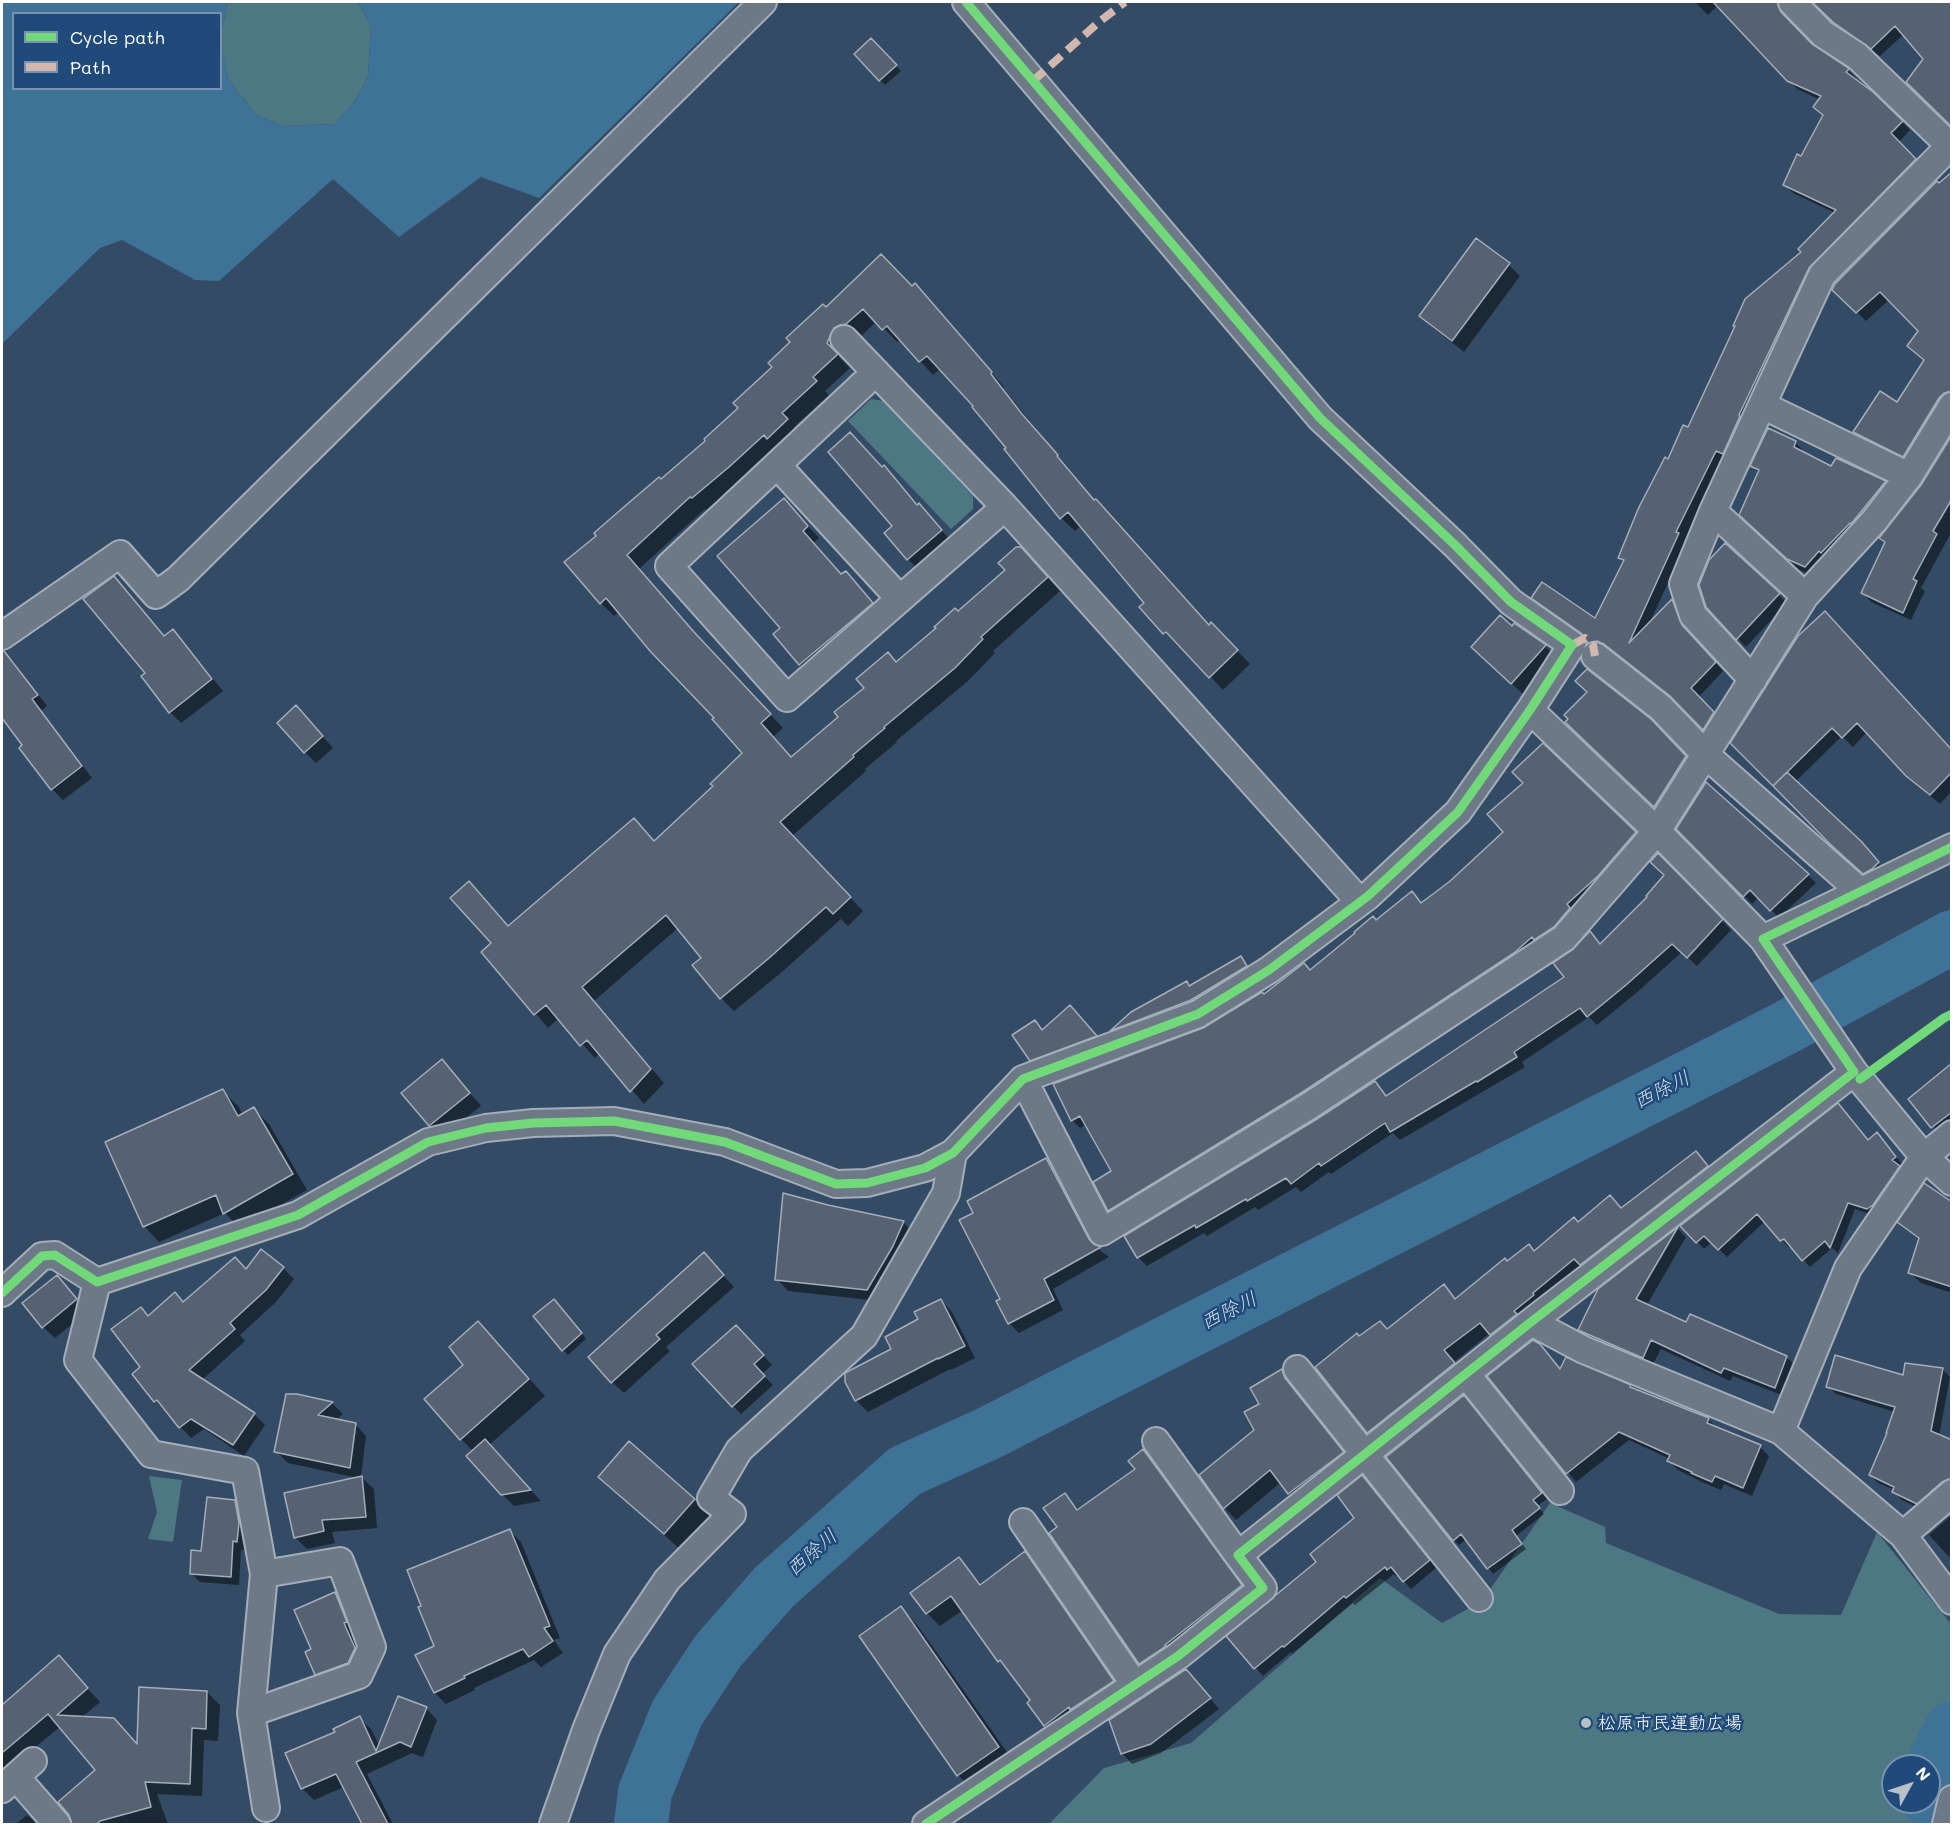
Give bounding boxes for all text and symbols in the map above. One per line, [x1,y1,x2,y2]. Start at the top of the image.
legend [12,12,222,90]
text: Cycle path [70,25,165,49]
text: Path [70,55,110,79]
water label: 西除川 [1630,1066,1694,1114]
water label: 西除川 [1197,1287,1261,1335]
water label: 西除川 [781,1524,843,1582]
place label: 松原市民運動広場 [1598,1712,1742,1734]
marker: 松原市民運動広場 [1579,1716,1593,1730]
north arrow [1881,1754,1941,1814]
text: N [1912,1762,1936,1785]

